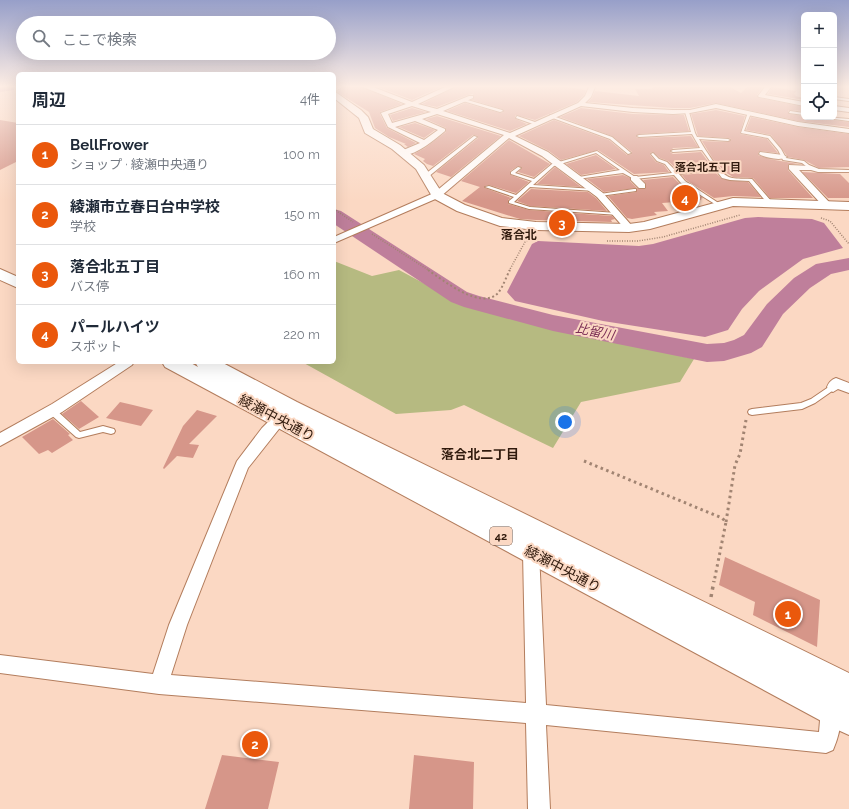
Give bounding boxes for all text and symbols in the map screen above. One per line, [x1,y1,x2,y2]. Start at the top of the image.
map controls [801,12,837,120]
button: + [801,12,837,48]
search box [16,16,336,60]
icon: search [30,27,52,49]
text: ここで検索 [62,31,137,49]
button: − [801,48,837,84]
button: locate [801,84,837,120]
text: 周辺 [32,90,66,110]
text: 4件 [300,92,320,107]
text: BellFrower [70,136,149,154]
text: 1 [42,147,48,162]
text: 100 m [283,147,320,162]
text: ショップ · 綾瀬中央通り [70,157,209,172]
district label: 落合北五丁目 [675,161,741,174]
pin: 4 [672,183,698,213]
text: 綾瀬市立春日台中学校 [70,198,220,216]
text: 2 [41,207,49,222]
text: 150 m [284,207,320,222]
pin: 3 [549,208,575,238]
text: 学校 [70,219,96,234]
district label: 落合北 [501,228,537,242]
text: 落合北五丁目 [70,258,160,276]
text: 3 [41,267,49,282]
text: 160 m [283,267,320,282]
text: バス停 [70,279,109,294]
text: パールハイツ [70,318,160,336]
water label: 比留川 [574,320,617,343]
text: 4 [41,327,49,342]
text: 220 m [283,327,320,342]
text: スポット [70,339,122,354]
street label: 綾瀬中央通り [236,391,318,445]
your location [555,412,575,432]
district label: 落合北二丁目 [441,447,519,462]
road number: 42 [490,527,512,545]
street label: 綾瀬中央通り [522,542,604,596]
pin: 1 [775,599,801,629]
pin: 2 [242,729,268,759]

